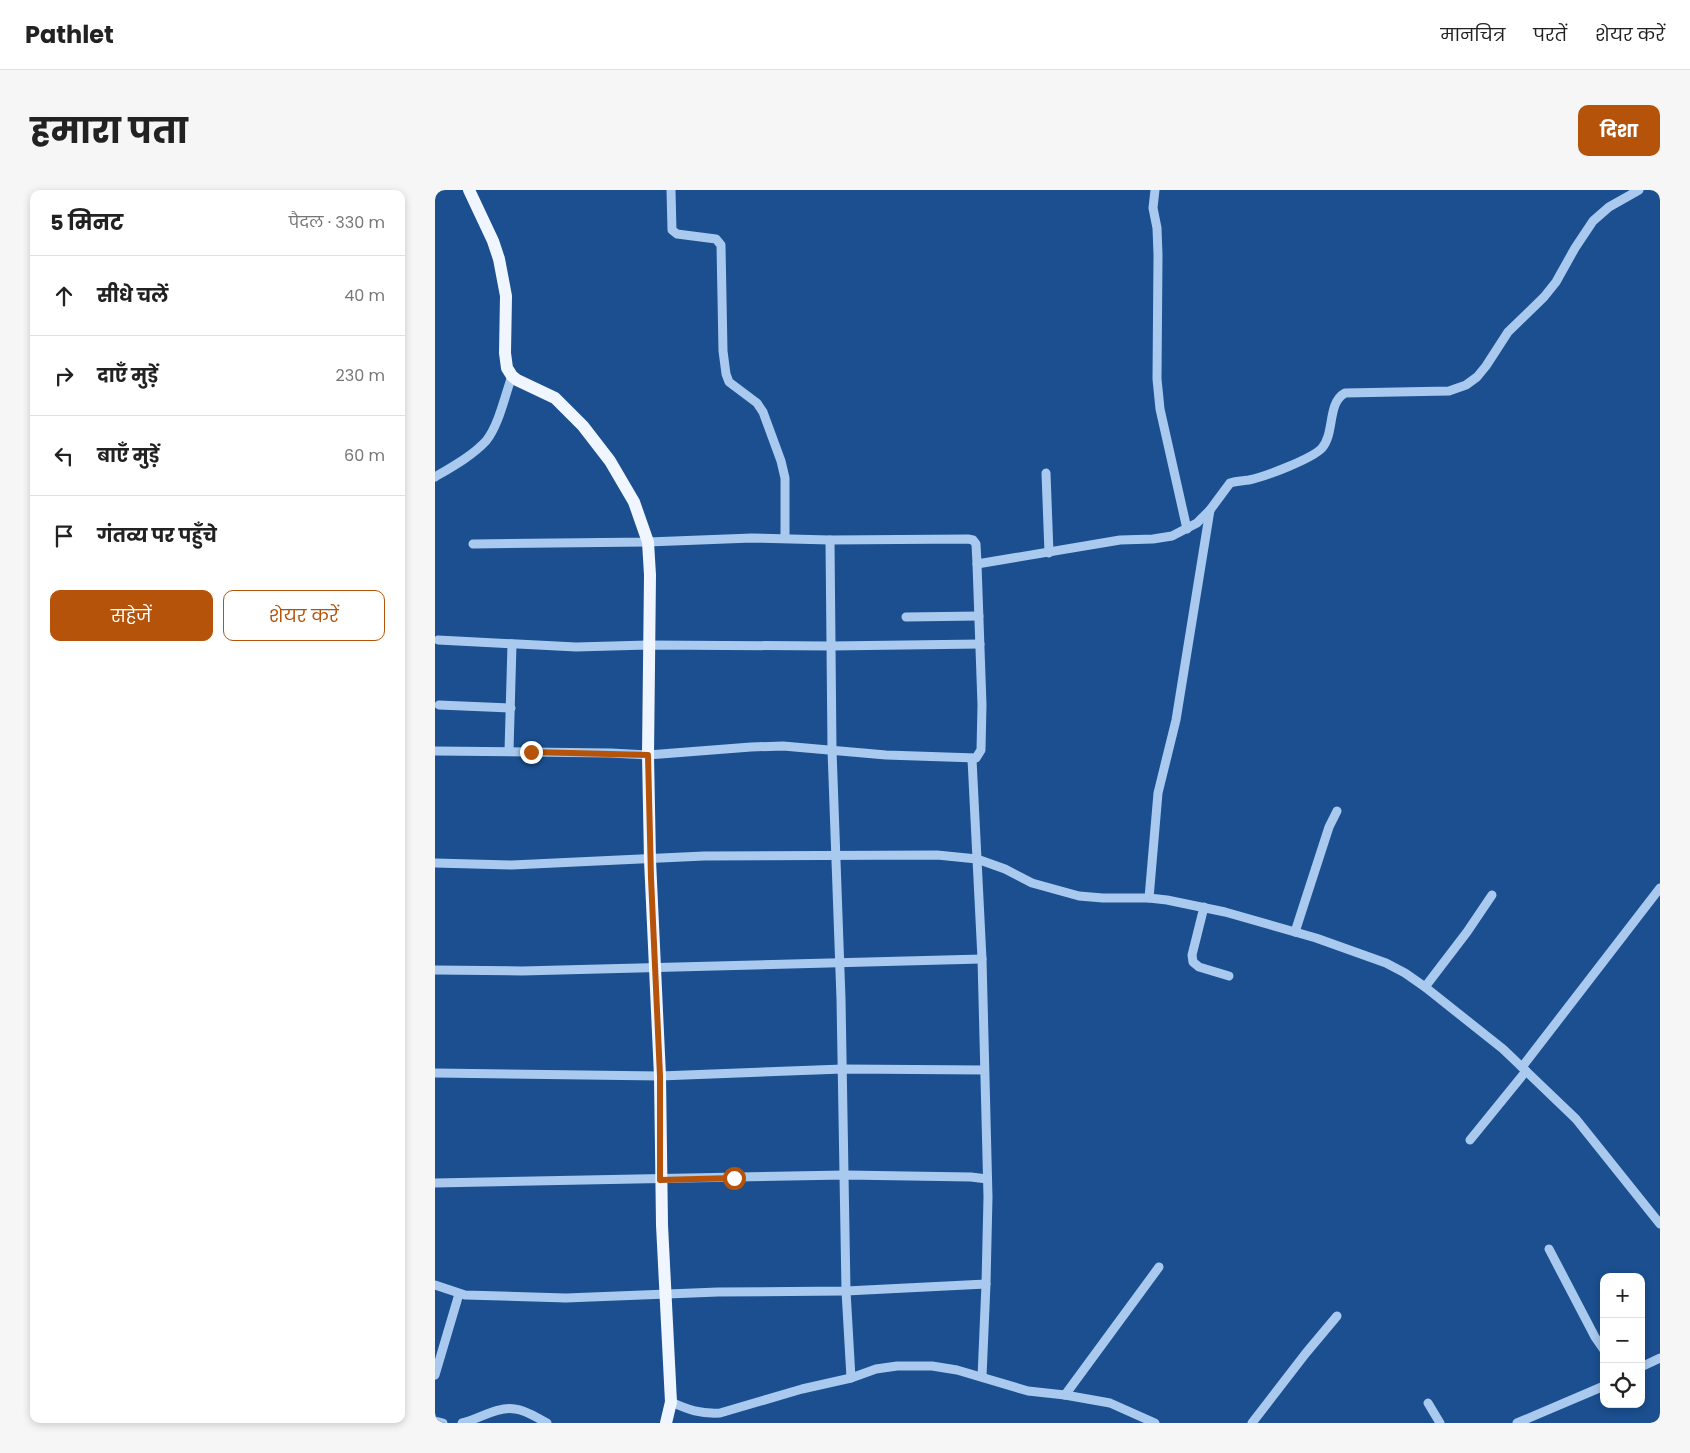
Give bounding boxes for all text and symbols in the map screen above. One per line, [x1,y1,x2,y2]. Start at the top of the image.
text: Pathlet [25,18,114,51]
text: मानचित्र [1440,22,1505,47]
text: परतें [1533,22,1567,47]
text: शेयर करें [1595,22,1665,47]
button: दिशा [1578,105,1660,156]
text: हमारा पता [30,106,188,155]
text: 5 मिनट [50,208,123,237]
text: पैदल · 330 m [289,211,385,234]
icon: ahead [50,282,78,310]
text: सीधे चलें [97,282,168,309]
text: 40 m [344,284,385,307]
icon: right [50,362,78,390]
text: दाएँ मुड़ें [97,362,158,389]
text: 230 m [336,364,385,387]
icon: left [50,442,78,470]
text: बाएँ मुड़ें [97,442,159,469]
text: 60 m [344,444,385,467]
icon: arrive [50,522,78,550]
text: गंतव्य पर पहुँचे [97,522,217,549]
button: सहेजें [50,590,213,641]
button: शेयर करें [223,590,385,641]
route end [520,741,543,764]
route start [723,1167,746,1190]
map controls [1600,1273,1645,1408]
button: + [1600,1273,1645,1318]
button: − [1600,1318,1645,1363]
button: locate [1600,1363,1645,1408]

